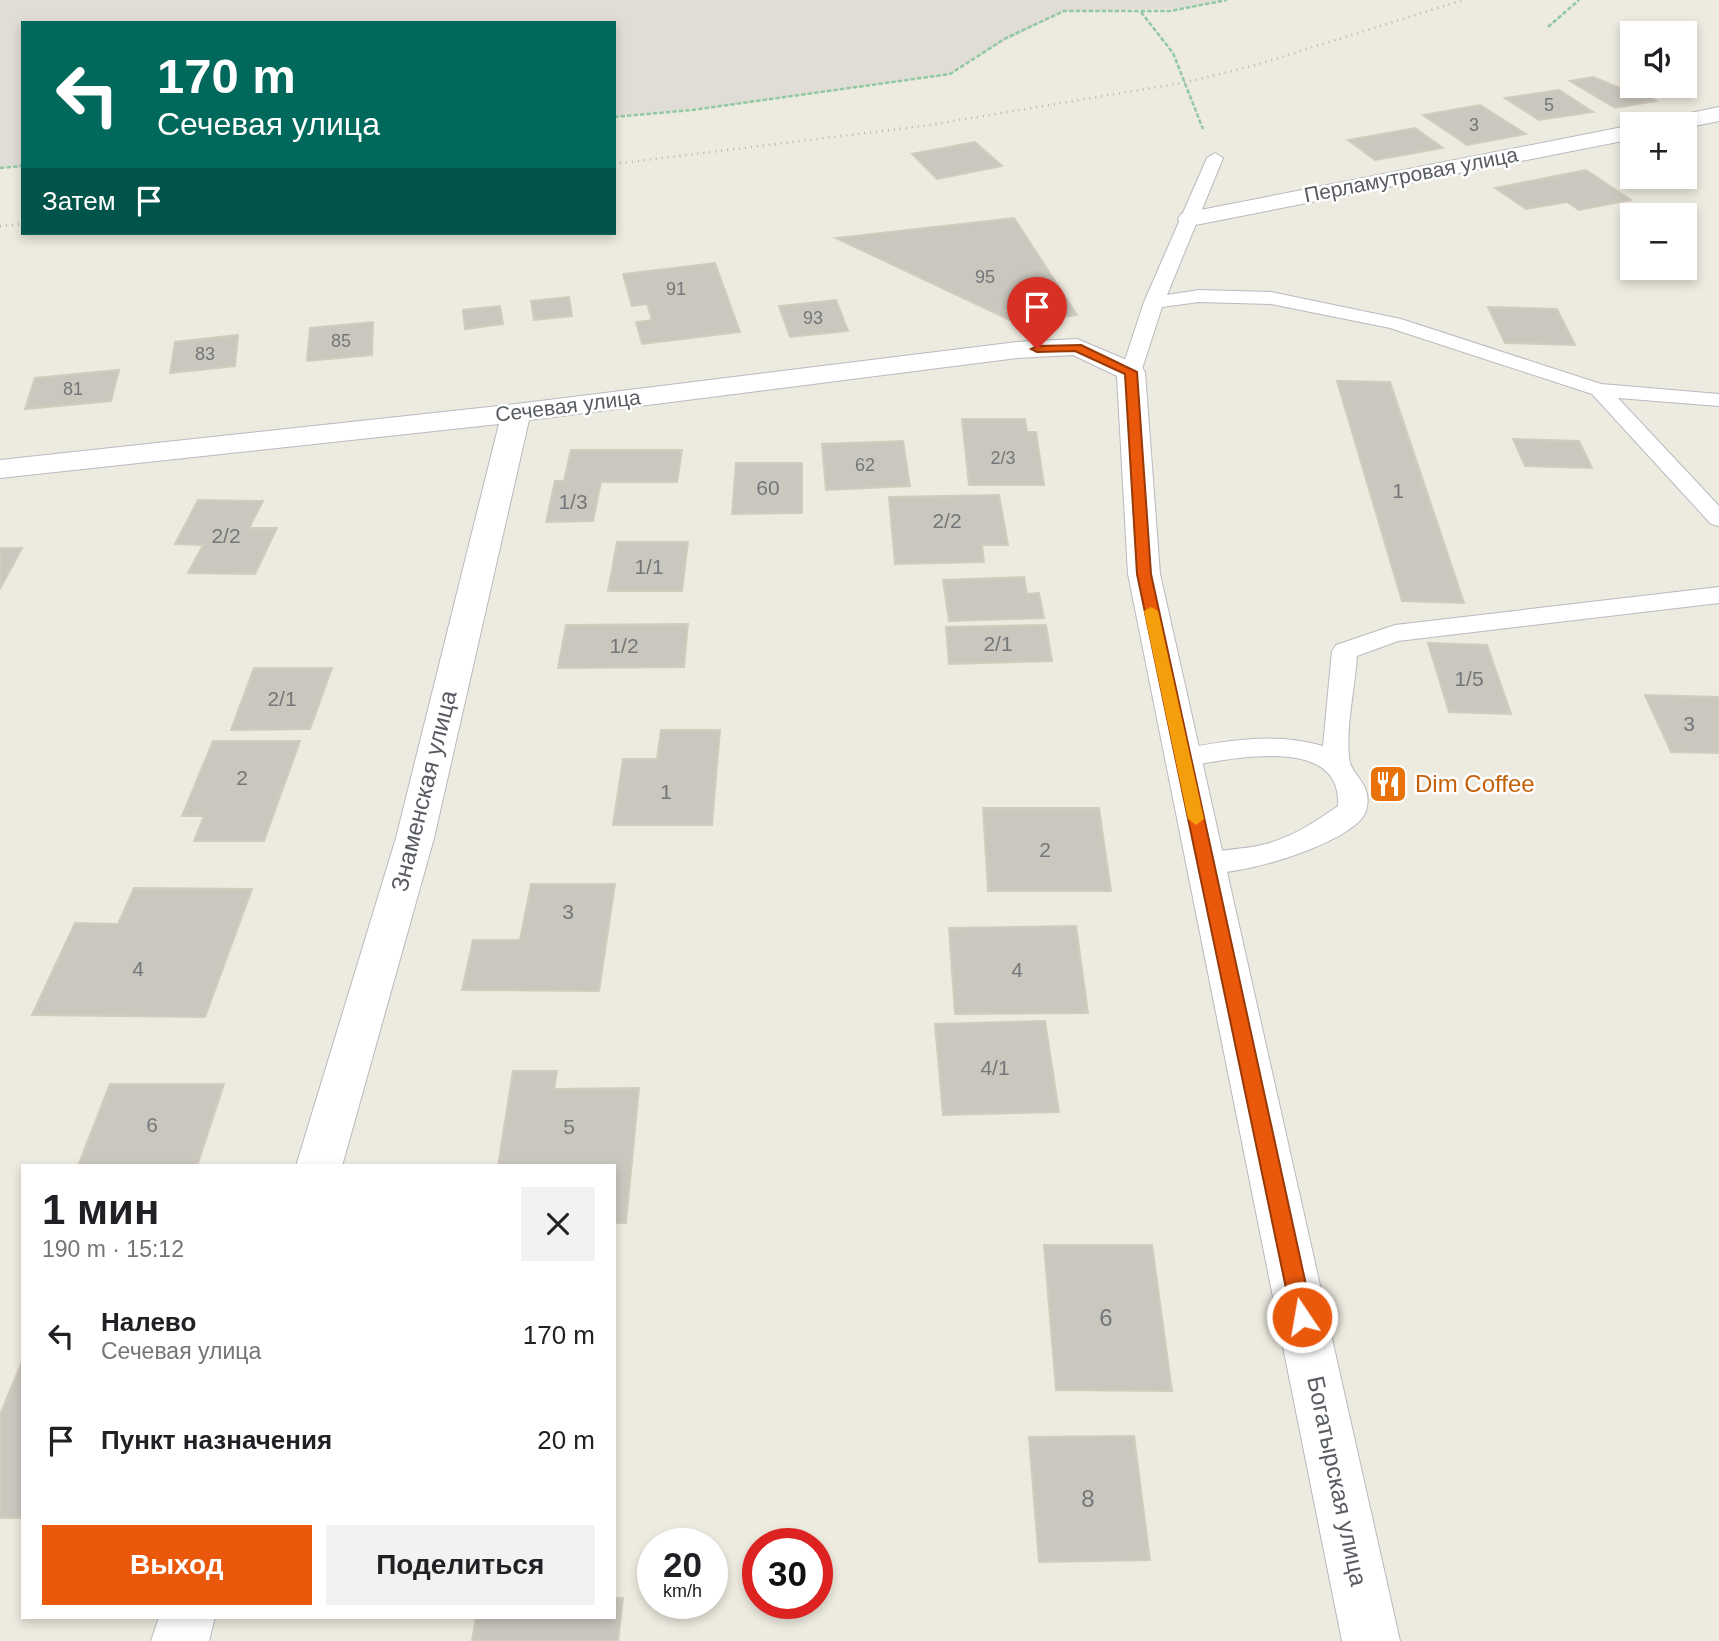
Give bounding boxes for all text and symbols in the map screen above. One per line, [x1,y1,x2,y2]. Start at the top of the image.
map controls [1620,21,1697,280]
button: sound [1620,21,1697,98]
icon: left [42,49,133,140]
text: 170 m [157,49,296,103]
house number: 5 [1544,95,1554,115]
text: Сечевая улица [157,106,380,142]
button: + [1620,112,1697,189]
house number: 3 [1469,115,1479,135]
street label: Перламутровая улица [1302,142,1520,207]
icon: arrive [130,182,168,220]
text: Затем [42,186,116,216]
button: − [1620,203,1697,280]
house number: 95 [975,267,995,287]
pin [1007,277,1067,349]
house number: 91 [666,279,686,299]
icon: arrive [1018,288,1056,326]
house number: 93 [803,308,823,328]
house number: 85 [331,331,351,351]
house number: 83 [195,344,215,364]
house number: 81 [63,379,83,399]
street label: Сечевая улица [494,385,642,426]
house number: 2/3 [990,448,1016,468]
house number: 62 [855,455,875,475]
house number: 60 [756,476,780,499]
house number: 1 [1392,479,1404,502]
house number: 1/3 [558,490,588,513]
house number: 2/2 [932,509,962,532]
house number: 2/2 [211,524,241,547]
house number: 1/1 [634,555,664,578]
house number: 2/1 [983,632,1013,655]
house number: 1/2 [609,634,639,657]
house number: 1/5 [1454,667,1484,690]
house number: 2/1 [267,687,297,710]
street label: Знаменская улица [385,687,462,894]
house number: 3 [1683,712,1695,735]
restaurant icon: Dim Coffee [1367,763,1409,805]
house number: 2 [236,766,248,789]
place label: Dim Coffee [1415,770,1535,797]
house number: 1 [660,780,672,803]
house number: 2 [1039,838,1051,861]
house number: 3 [562,900,574,923]
house number: 4 [132,957,144,980]
house number: 4 [1011,958,1023,981]
house number: 4/1 [980,1056,1010,1079]
house number: 6 [146,1113,158,1136]
house number: 5 [563,1115,575,1138]
text: 1 мин [42,1186,159,1233]
button: close [521,1187,595,1261]
text: 190 m · 15:12 [42,1236,184,1262]
position arrow [1265,1280,1339,1354]
house number: 6 [1099,1304,1113,1331]
text: Налево [101,1307,196,1337]
icon: left [42,1317,80,1355]
text: 170 m [523,1320,595,1350]
text: Сечевая улица [101,1338,261,1364]
street label: Богатырская улица [1302,1374,1373,1589]
icon: arrive [42,1422,80,1460]
text: Пункт назначения [101,1425,332,1455]
text: 20 m [537,1425,595,1455]
house number: 8 [1081,1485,1095,1512]
button: Выход [42,1525,312,1605]
button: Поделиться [326,1525,595,1605]
speed limit sign: 30 [742,1528,833,1619]
text: 20 [663,1545,702,1584]
text: km/h [663,1581,702,1601]

